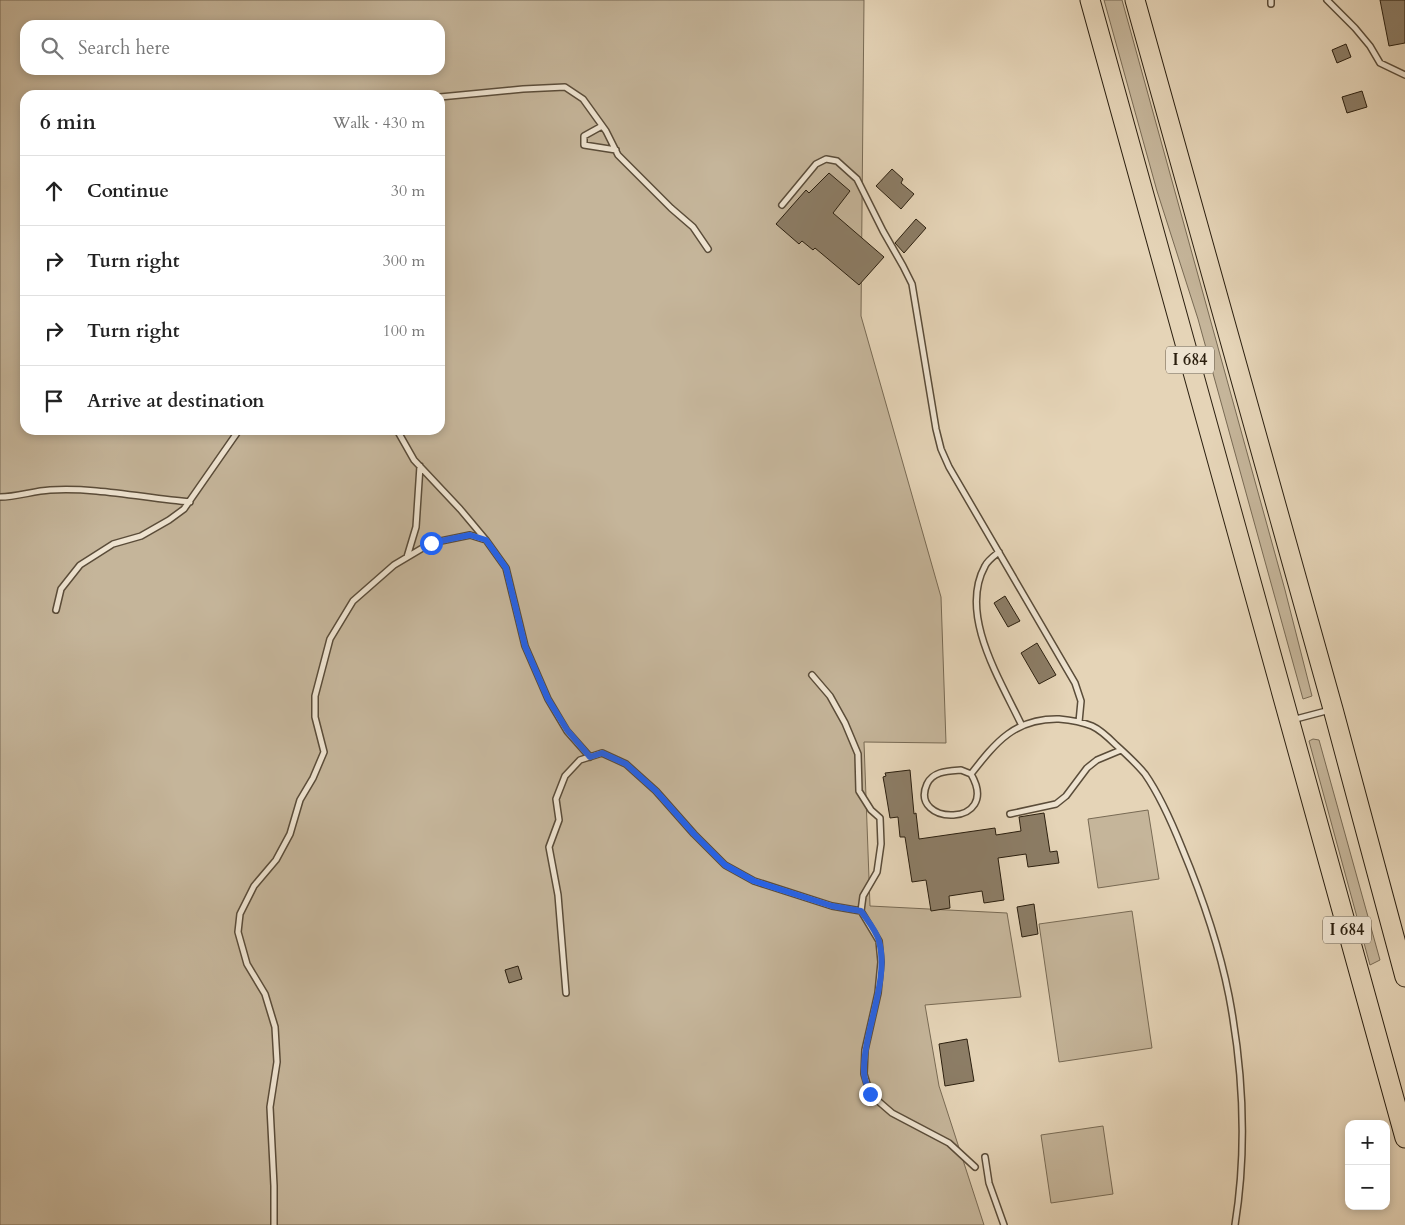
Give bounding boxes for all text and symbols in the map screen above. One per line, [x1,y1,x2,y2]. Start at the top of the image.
search box [20,20,445,75]
icon: search [38,34,66,62]
text: Search here [78,35,170,61]
text: 6 min [40,108,96,137]
text: Walk · 430 m [333,112,425,134]
icon: ahead [40,177,68,205]
text: Continue [87,178,169,204]
text: 30 m [391,180,425,202]
icon: right [40,247,68,275]
text: Turn right [87,248,179,274]
text: 300 m [383,250,425,272]
icon: right [40,317,68,345]
text: Turn right [87,318,179,344]
text: 100 m [383,320,425,342]
road number: I 684 [1166,346,1214,374]
icon: arrive [40,387,68,415]
text: Arrive at destination [87,388,264,414]
route start [420,532,443,555]
road number: I 684 [1323,916,1371,944]
route end [859,1083,882,1106]
map controls [1345,1120,1390,1210]
button: + [1345,1120,1390,1165]
button: − [1345,1165,1390,1210]

